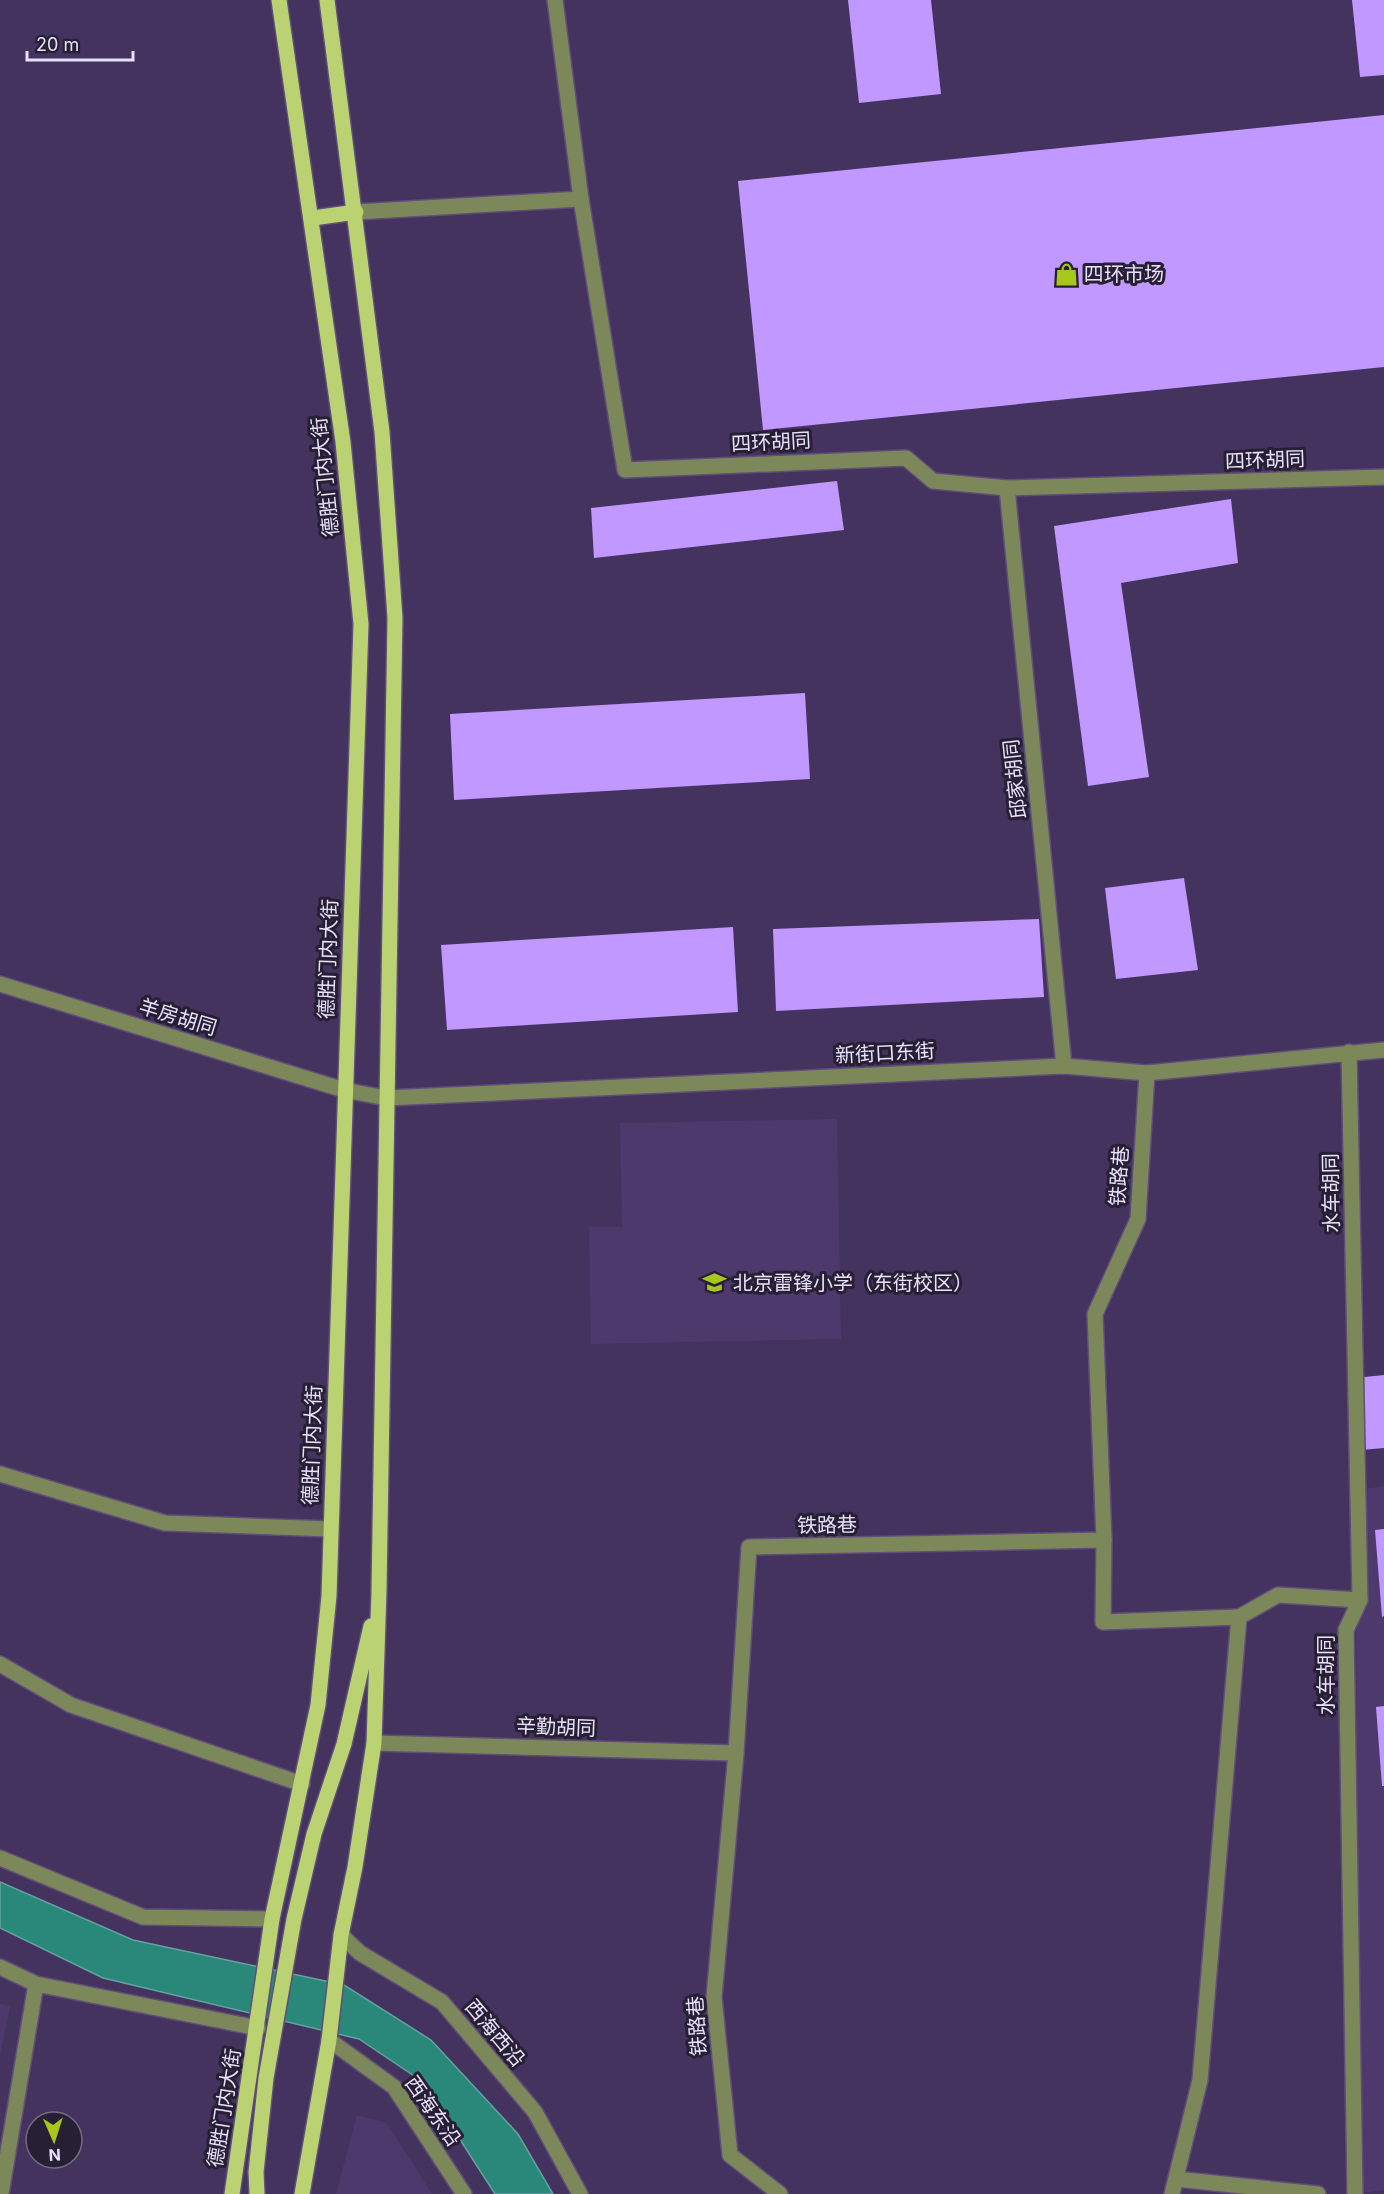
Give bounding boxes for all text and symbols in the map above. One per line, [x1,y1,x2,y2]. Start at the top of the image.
scale bar [27,24,134,62]
text: 20 m [36,34,79,55]
shop icon: 四环市场 [1053,261,1079,287]
place label: 四环市场 [1084,262,1164,286]
street label: 德胜门内大街 [307,416,343,538]
street label: 四环胡同 [730,428,812,456]
street label: 四环胡同 [1225,447,1305,473]
street label: 邱家胡同 [999,738,1031,820]
street label: 德胜门内大街 [314,899,342,1019]
street label: 羊房胡同 [136,994,220,1040]
street label: 新街口东街 [834,1038,936,1068]
street label: 铁路巷 [1105,1145,1133,1207]
street label: 水车胡同 [1318,1153,1344,1233]
school or university icon: 北京雷锋小学（东街校区） [702,1270,728,1296]
place label: 北京雷锋小学（东街校区） [733,1271,973,1295]
street label: 德胜门内大街 [298,1385,326,1505]
street label: 铁路巷 [797,1512,857,1538]
street label: 水车胡同 [1314,1635,1338,1715]
street label: 辛勤胡同 [516,1714,596,1740]
street label: 西海西沿 [460,1995,530,2071]
street label: 铁路巷 [683,1995,711,2057]
street label: 德胜门内大街 [203,2047,245,2169]
street label: 西海东沿 [400,2071,466,2151]
north arrow [24,2110,84,2170]
text: N [48,2145,61,2165]

